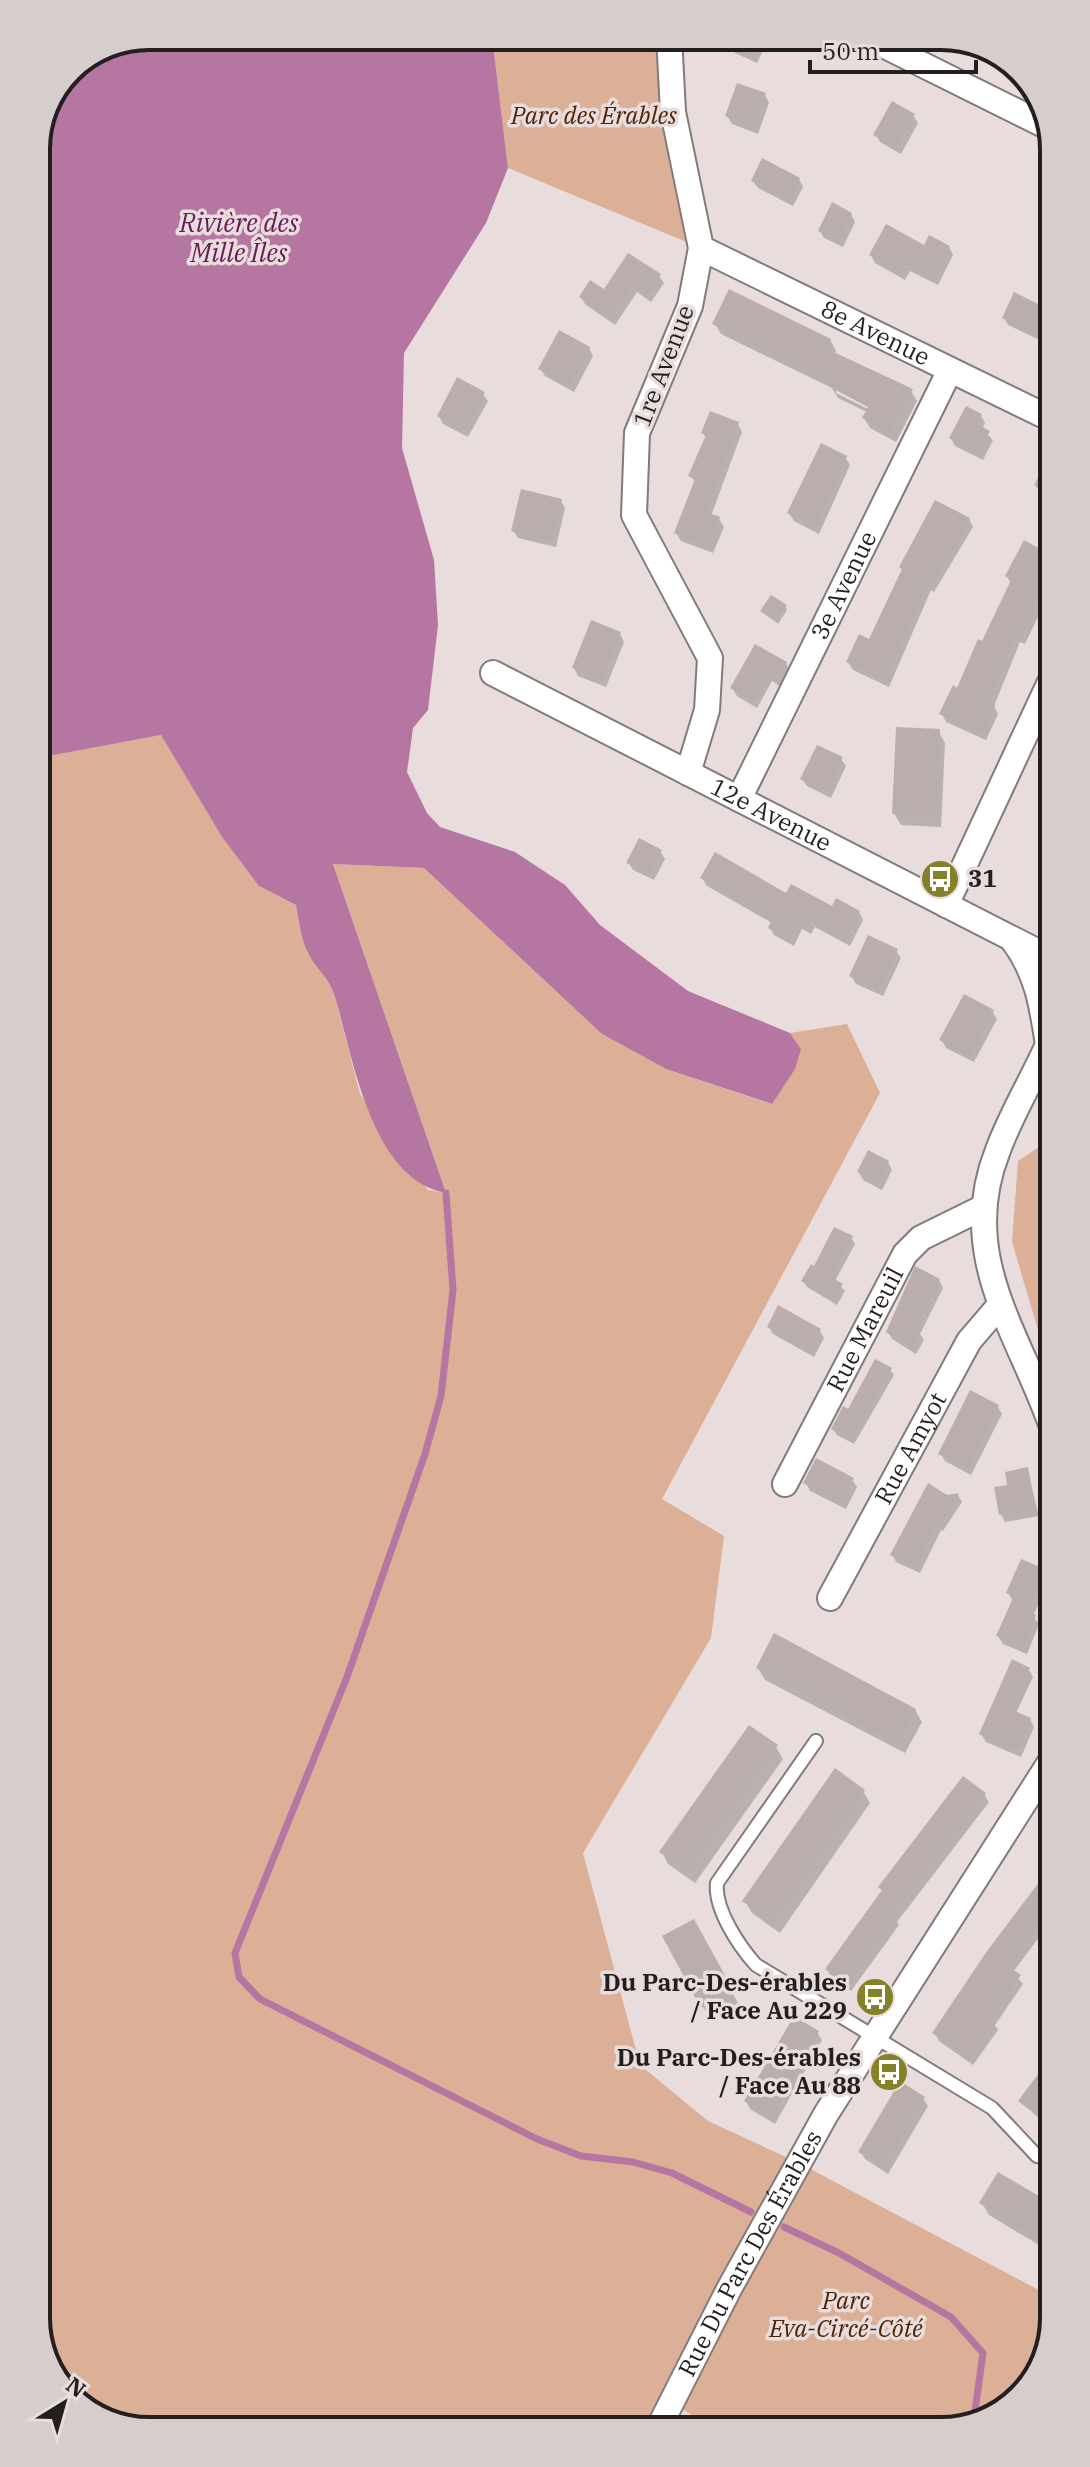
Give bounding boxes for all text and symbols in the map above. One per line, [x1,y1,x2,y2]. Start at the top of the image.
scale bar [810,24,976,74]
text: 50 m [822,35,879,67]
park label: Parc des Érables [510,99,677,131]
water label: Rivière des Mille Îles [179,205,299,269]
street label: 8e Avenue [816,292,935,372]
street label: 1re Avenue [625,300,701,431]
street label: 3e Avenue [803,525,883,645]
street label: 12e Avenue [705,770,837,858]
bus stop icon: 31 [919,858,961,900]
place label: 31 [968,862,997,894]
street label: Rue Mareuil [819,1261,910,1397]
street label: Rue Amyot [867,1386,953,1510]
place label: Du Parc-Des-érables / Face Au 229 [603,1966,847,2026]
bus stop icon: Du Parc-Des-érables / Face Au 229 [854,1976,896,2018]
place label: Du Parc-Des-érables / Face Au 88 [617,2041,861,2101]
bus stop icon: Du Parc-Des-érables / Face Au 88 [868,2051,910,2093]
street label: Rue Du Parc Des Érables [670,2124,829,2382]
park label: Parc Eva-Circé-Côté [768,2284,924,2344]
north arrow [24,2363,104,2443]
text: N [61,2370,92,2403]

